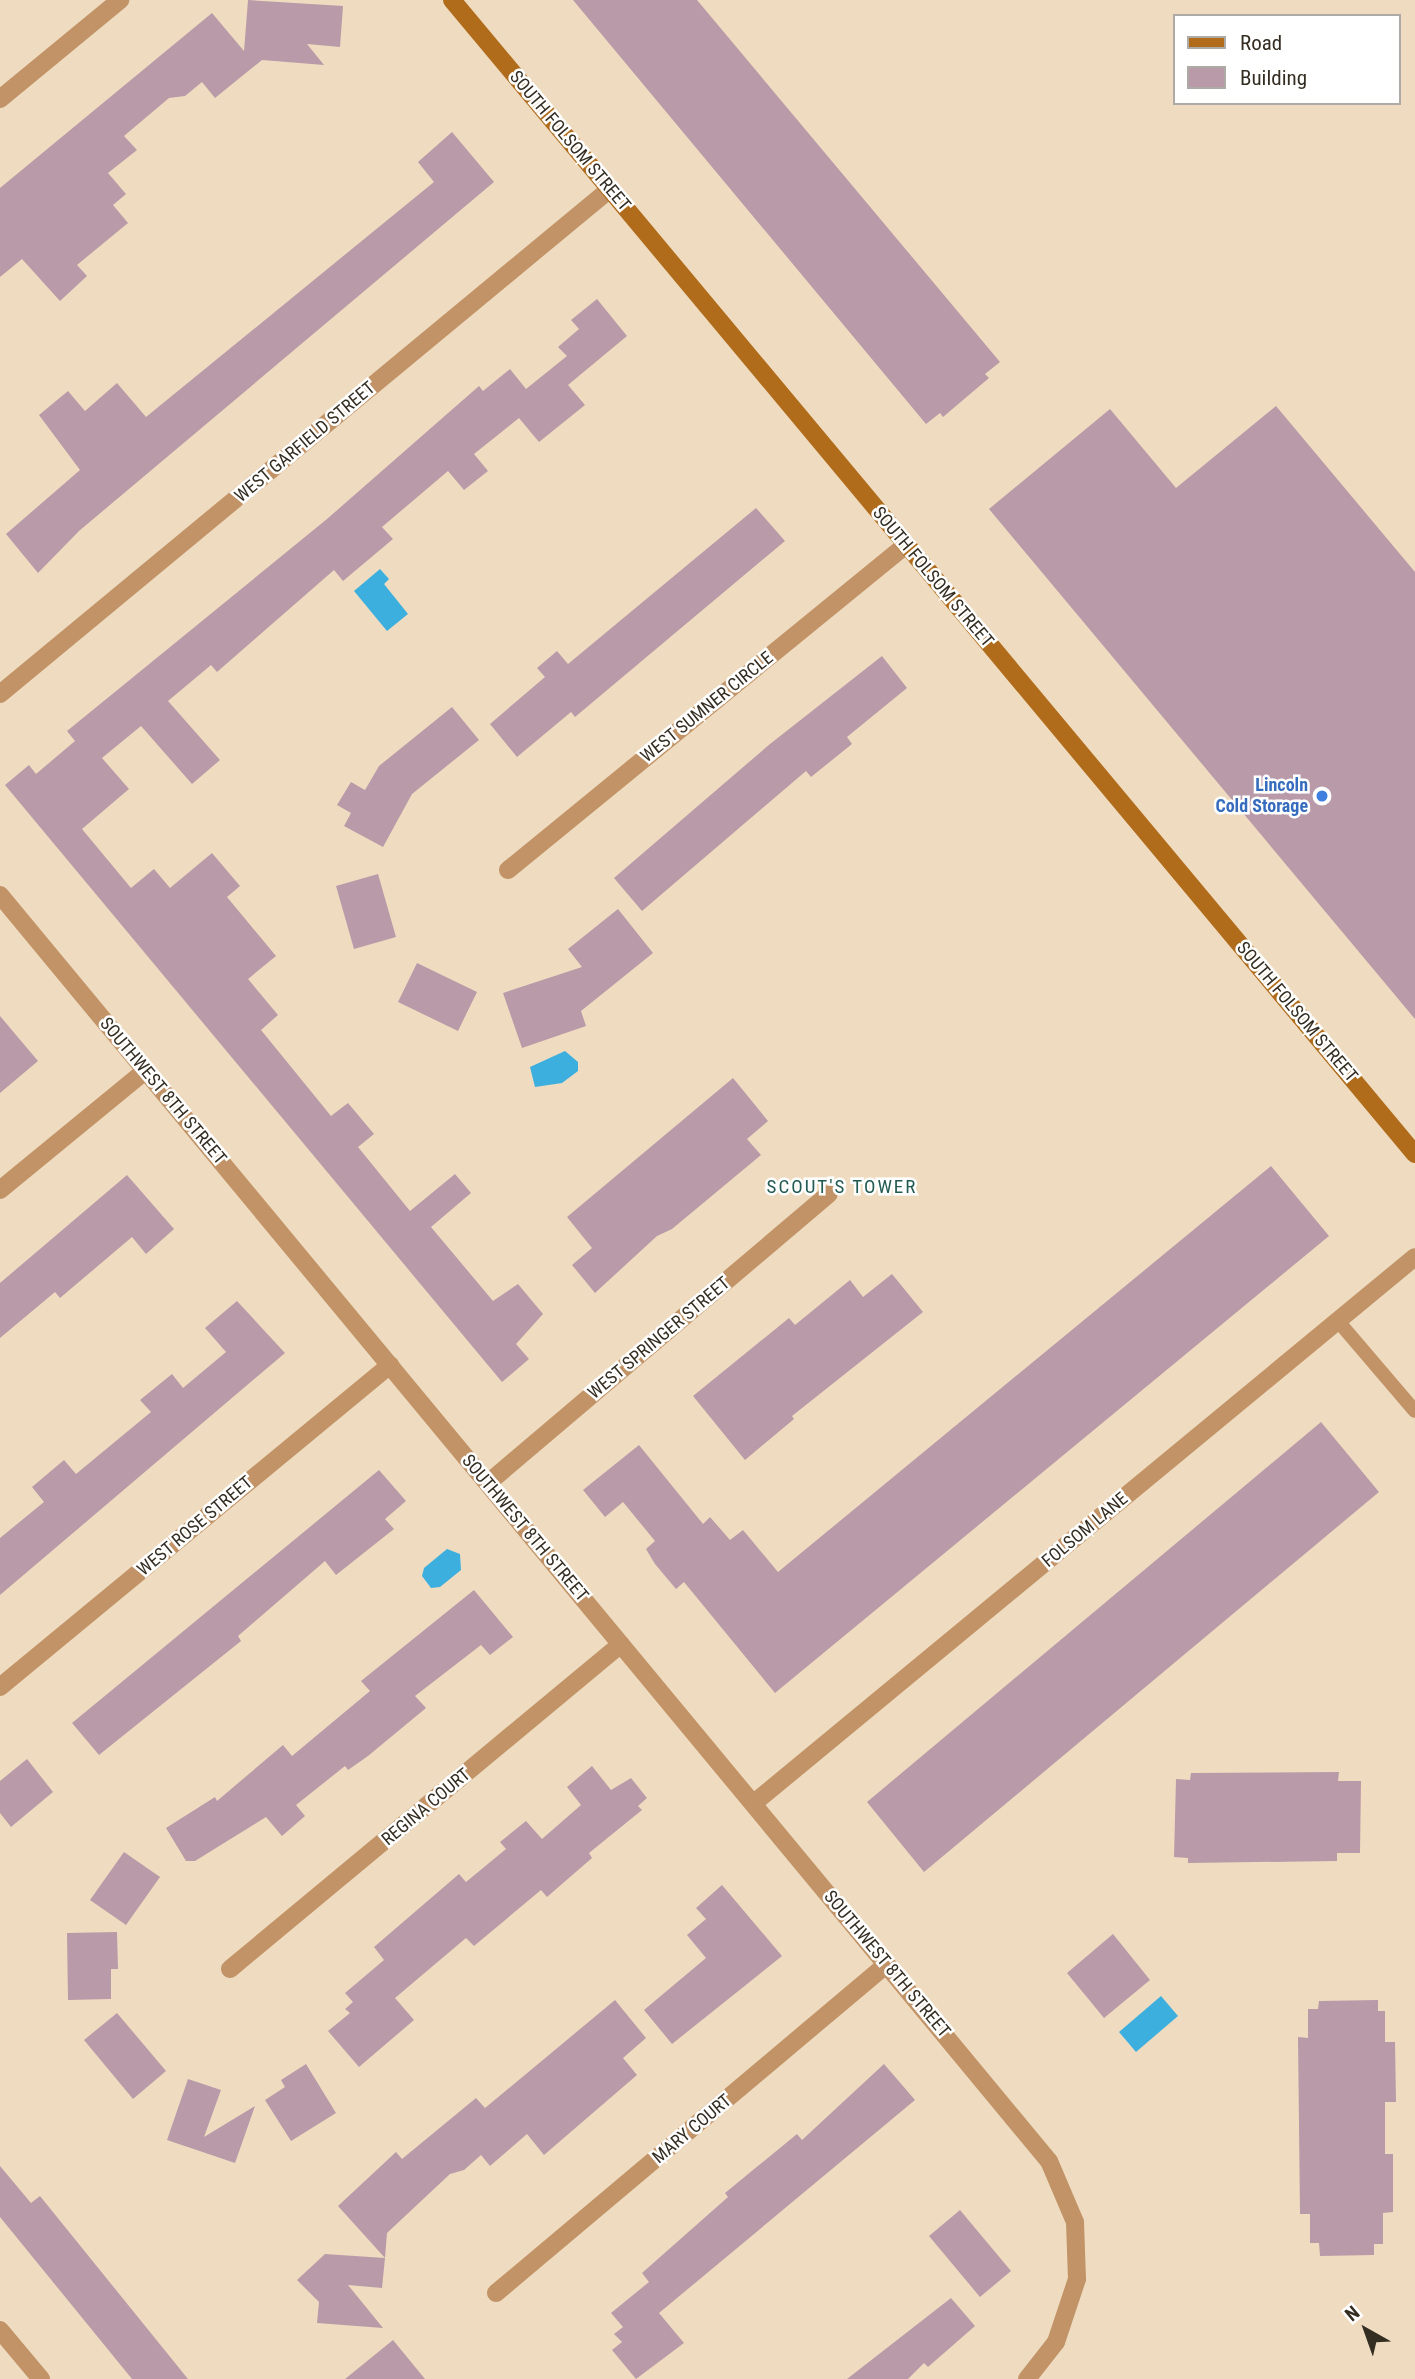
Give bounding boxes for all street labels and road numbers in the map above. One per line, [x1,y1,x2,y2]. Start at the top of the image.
street label: SOUTH FOLSOM STREET [505,66,635,216]
street label: WEST GARFIELD STREET [230,377,380,507]
street label: SOUTH FOLSOM STREET [868,502,998,652]
street label: WEST SUMNER CIRCLE [636,647,778,767]
street label: SOUTH FOLSOM STREET [1232,937,1362,1087]
street label: SOUTHWEST 8TH STREET [95,1013,231,1169]
street label: WEST SPRINGER STREET [584,1272,734,1404]
street label: SOUTHWEST 8TH STREET [457,1450,593,1606]
street label: WEST ROSE STREET [133,1471,257,1581]
street label: FOLSOM LANE [1038,1488,1132,1572]
street label: REGINA COURT [377,1764,475,1850]
street label: SOUTHWEST 8TH STREET [819,1886,955,2042]
street label: MARY COURT [648,2090,736,2168]

